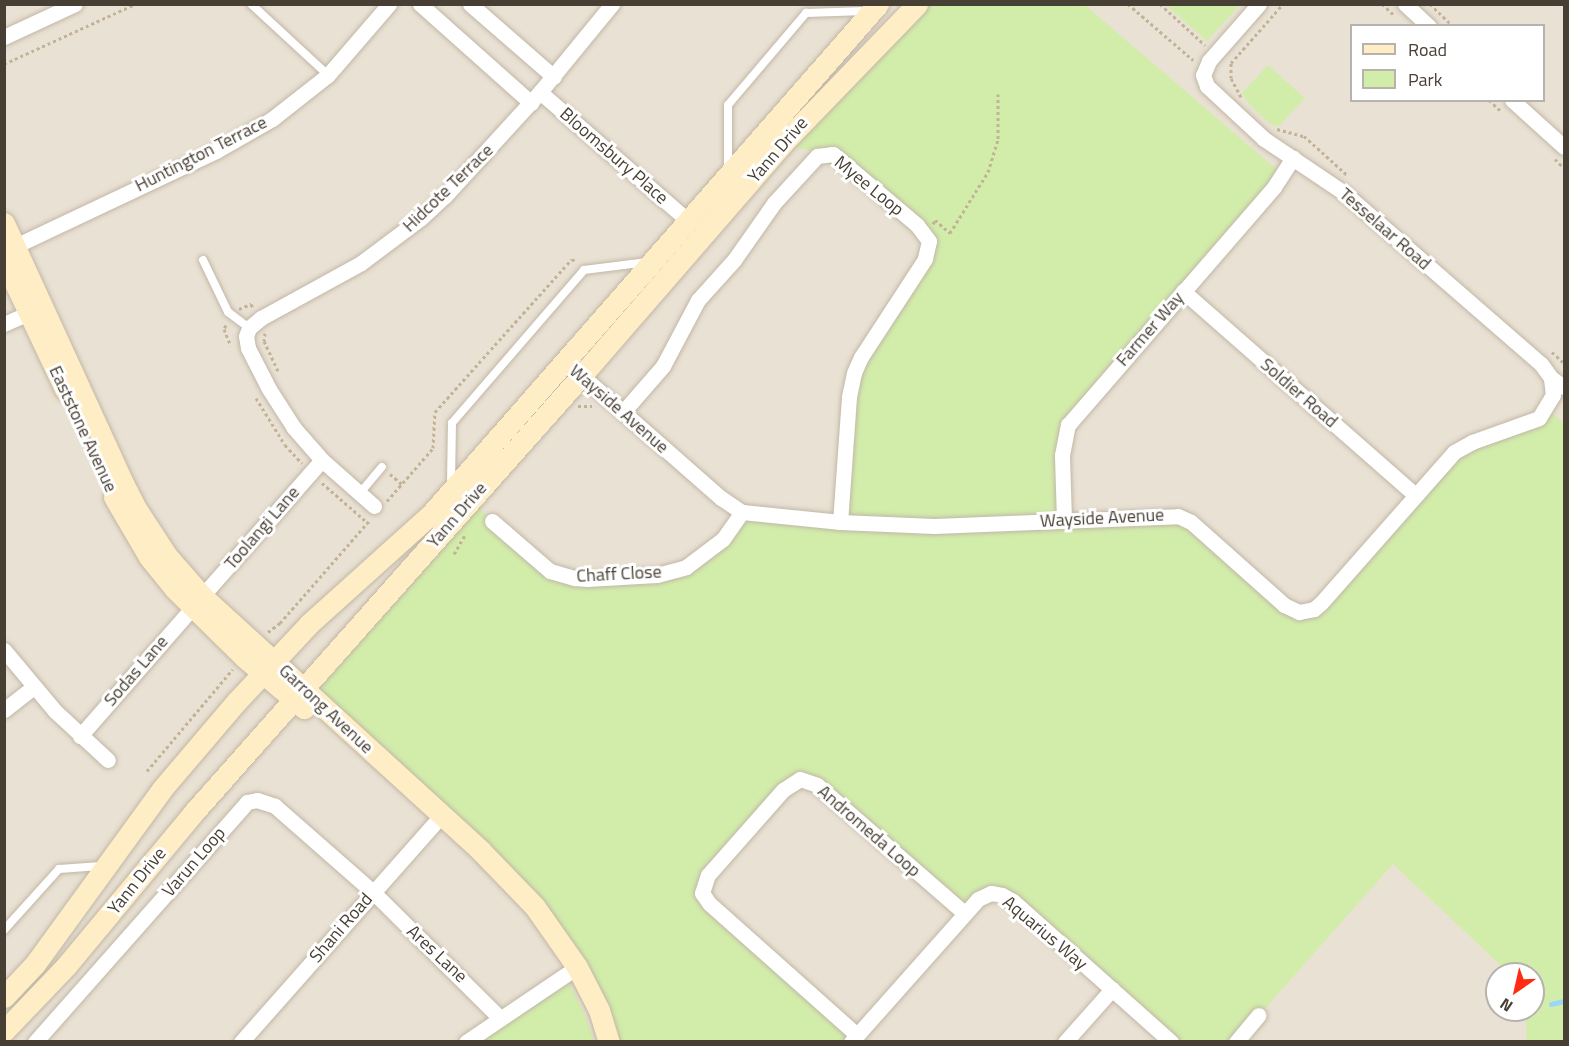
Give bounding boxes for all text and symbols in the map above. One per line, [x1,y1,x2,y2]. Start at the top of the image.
legend [1350,24,1545,102]
text: Road [1408,36,1447,63]
text: Park [1408,66,1442,93]
street label: Bloomsbury Place [555,103,673,209]
street label: Huntington Terrace [131,111,271,197]
street label: Yann Drive [744,113,812,187]
street label: Hidcote Terrace [398,139,498,237]
street label: Myee Loop [830,152,908,220]
street label: Tesselaar Road [1335,183,1435,275]
street label: Farmer Way [1112,287,1188,371]
street label: Soldier Road [1256,354,1342,432]
street label: Wayside Avenue [565,360,673,458]
street label: Eaststone Avenue [44,362,122,496]
street label: Yann Drive [423,478,491,552]
street label: Toolangi Lane [220,482,304,574]
street label: Wayside Avenue [1039,504,1165,532]
street label: Chaff Close [576,561,662,587]
street label: Sodas Lane [99,631,173,711]
street label: Garrong Avenue [274,660,378,758]
street label: Andromeda Loop [813,780,925,882]
street label: Varun Loop [158,823,230,901]
street label: Yann Drive [103,843,171,919]
street label: Shani Road [305,889,377,967]
street label: Aquarius Way [998,891,1092,975]
street label: Ares Lane [402,921,472,987]
north arrow [1485,962,1545,1022]
text: N [1495,992,1517,1018]

